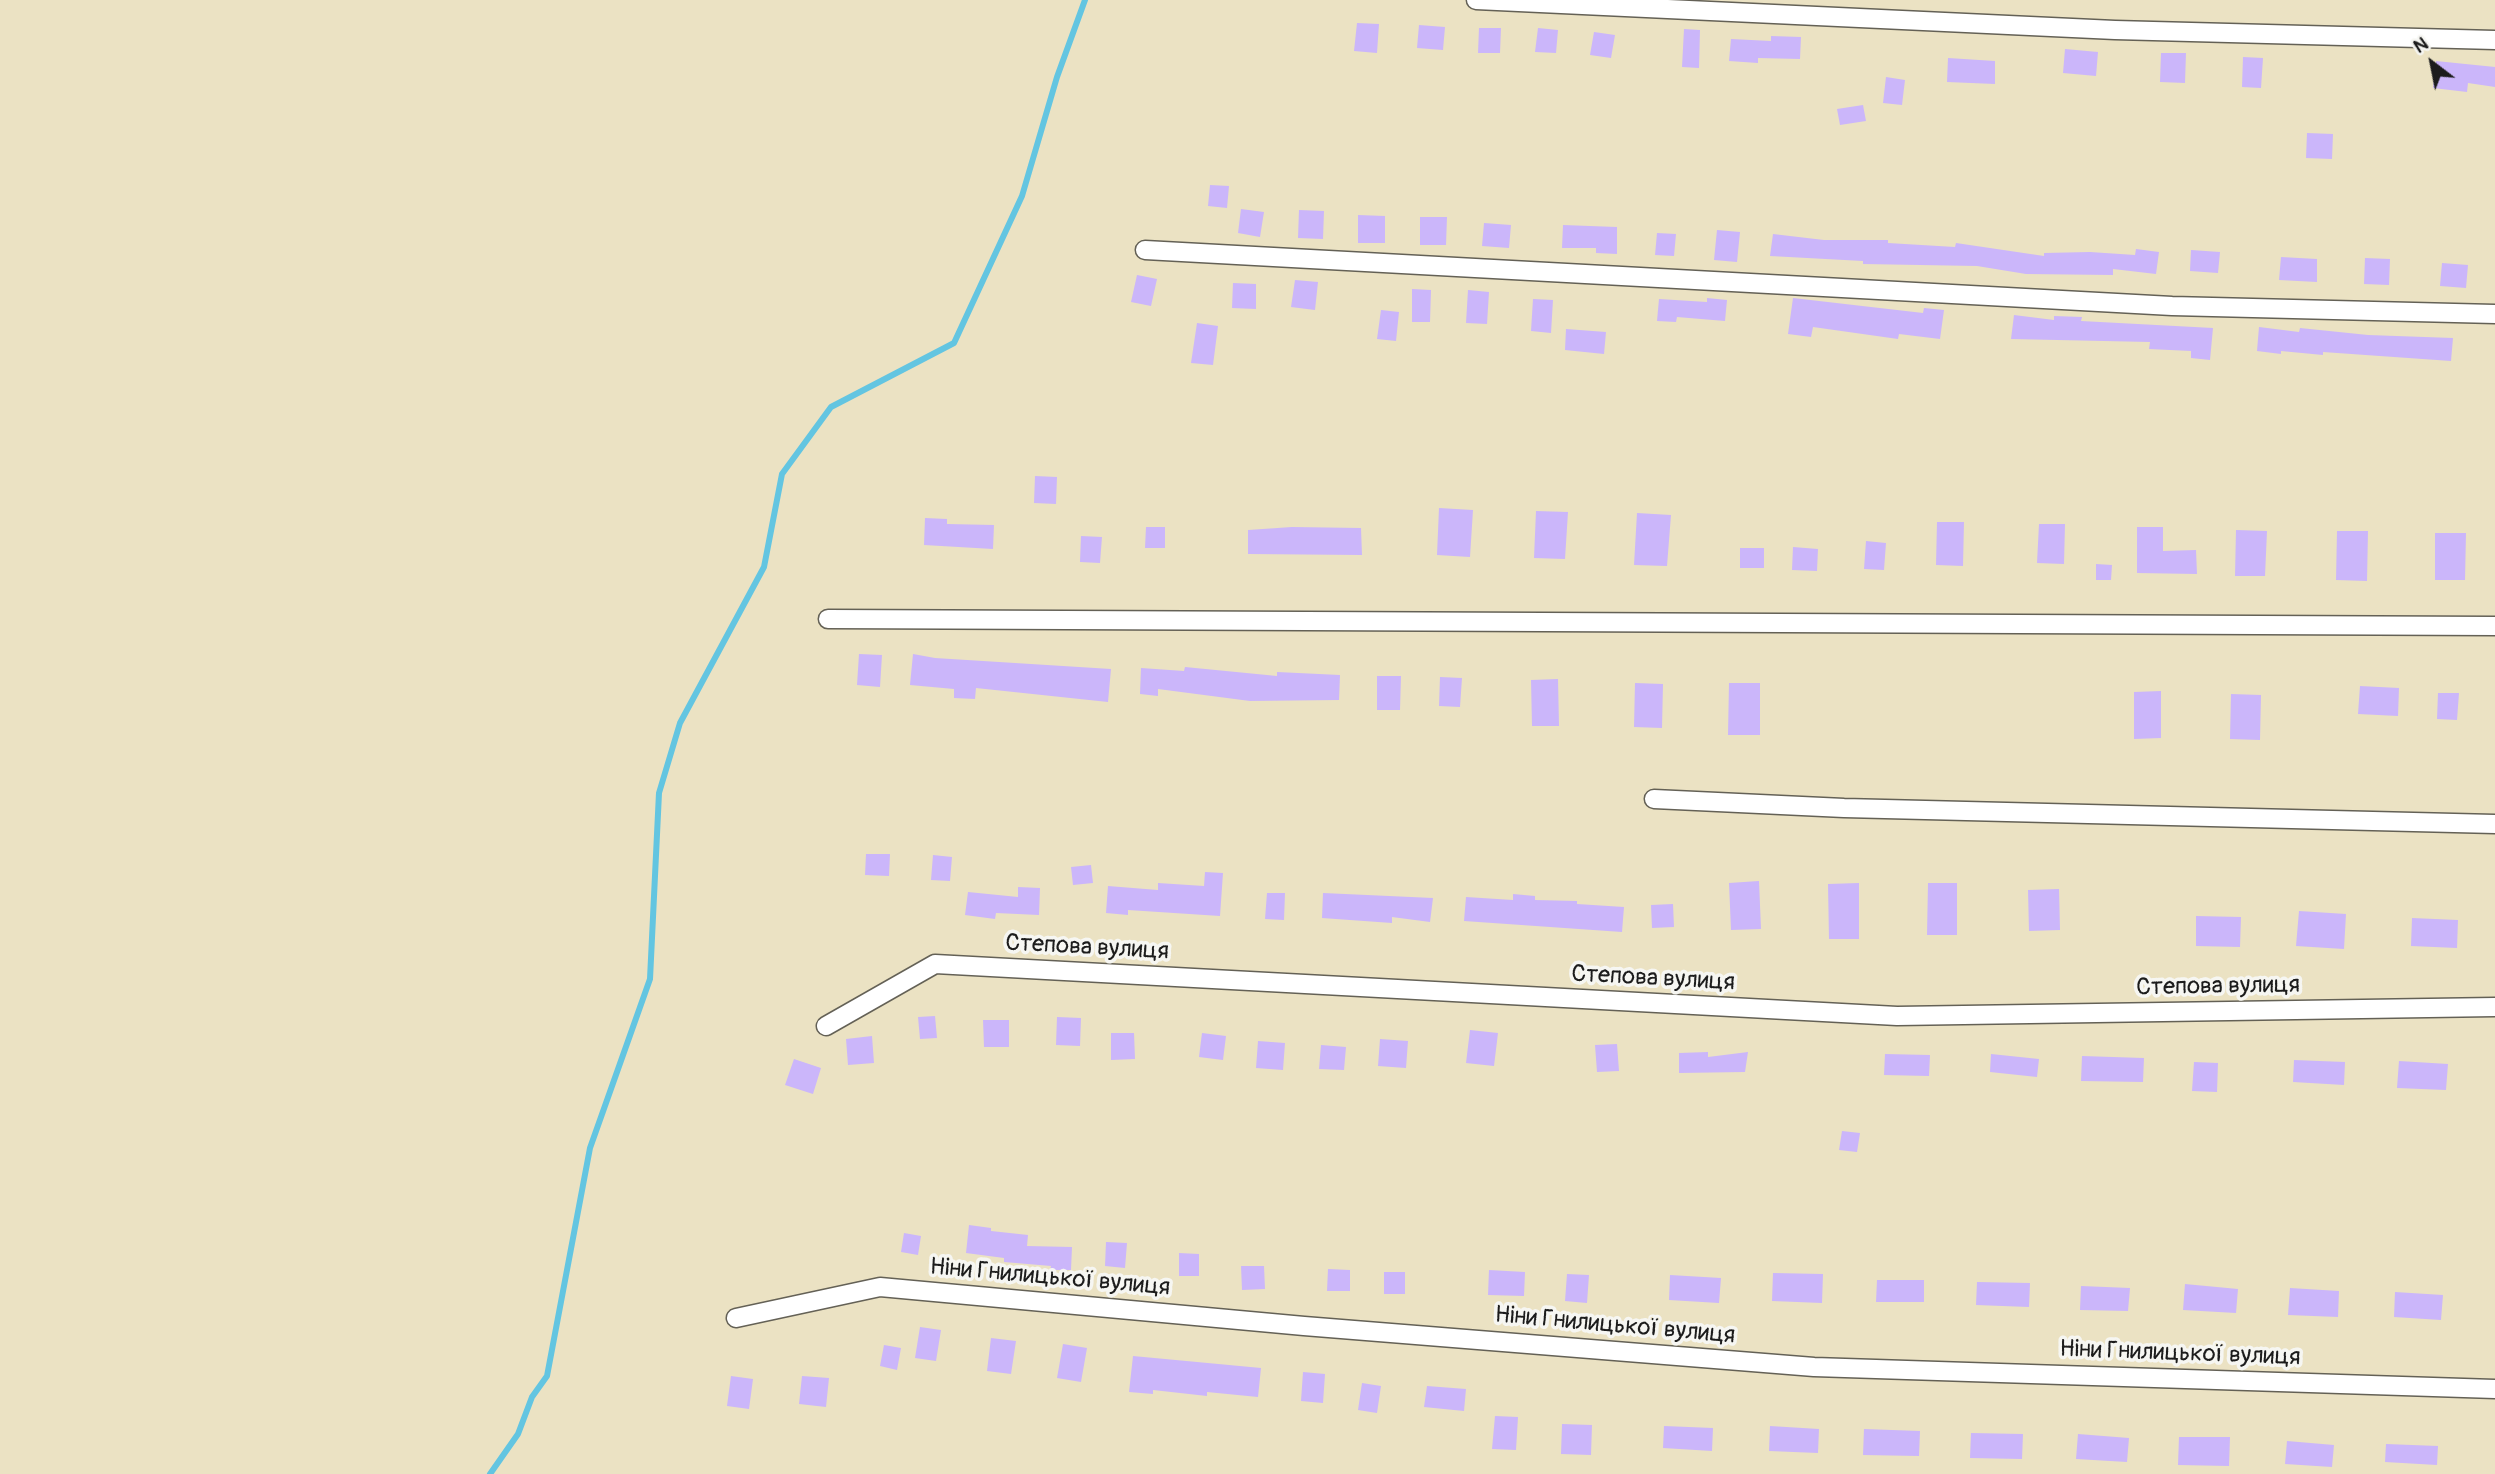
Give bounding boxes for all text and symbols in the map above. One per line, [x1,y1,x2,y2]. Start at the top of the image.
north arrow [2397,28,2467,98]
text: N [2409,32,2433,59]
street label: Степова вулиця [1005,929,1169,967]
street label: Степова вулиця [1571,960,1735,998]
street label: Степова вулиця [2136,971,2300,1003]
street label: Ніни Гнилицької вулиця [929,1253,1171,1303]
street label: Ніни Гнилицької вулиця [1494,1301,1736,1351]
street label: Ніни Гнилицької вулиця [2059,1335,2301,1373]

